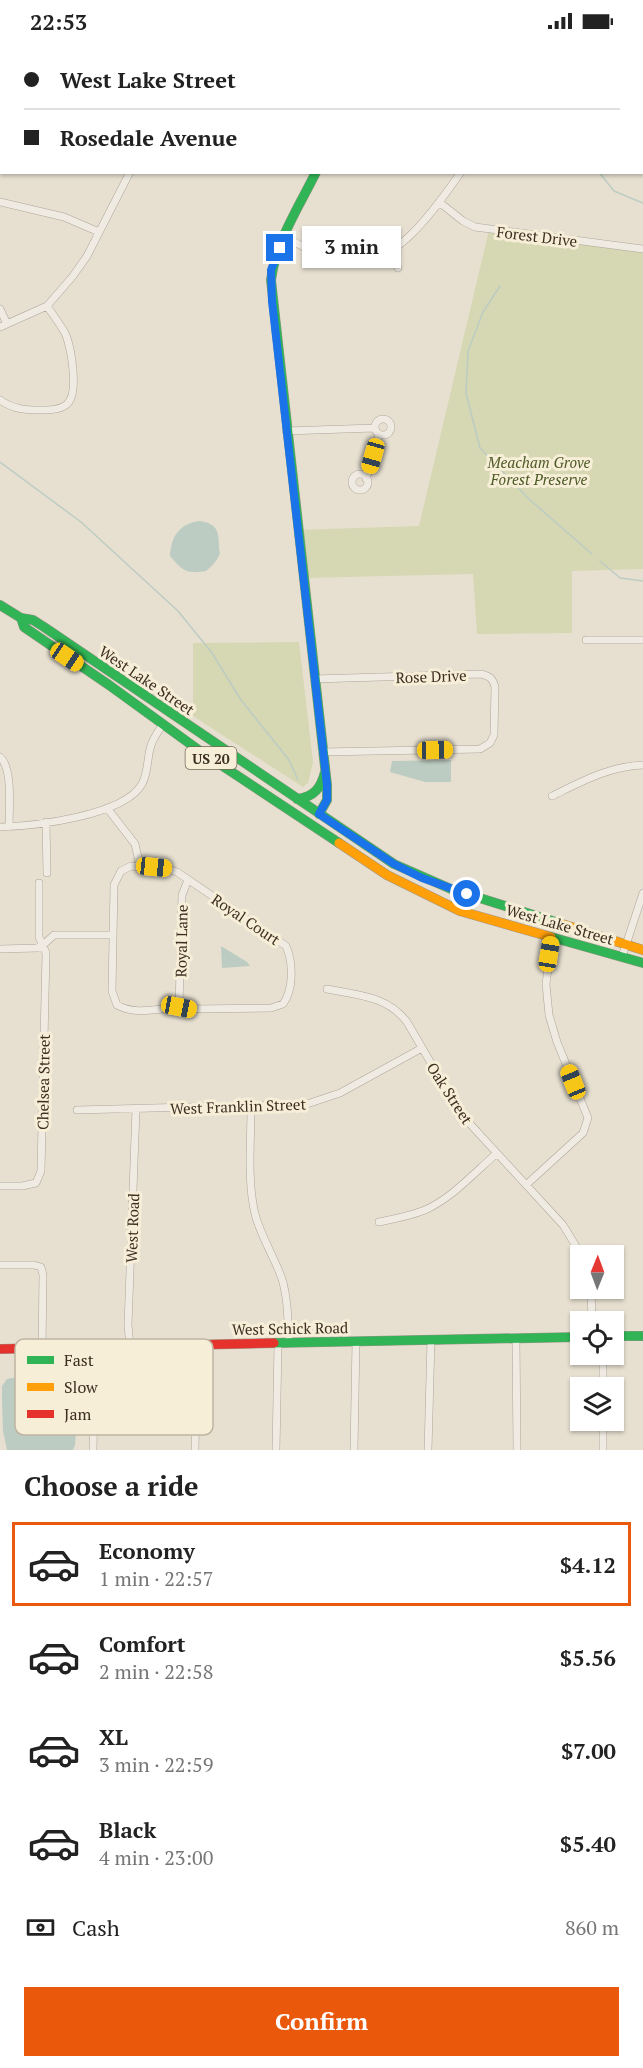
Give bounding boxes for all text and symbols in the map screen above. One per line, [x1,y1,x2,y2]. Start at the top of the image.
text: 22:53 [30,7,87,36]
text: West Lake Street [60,65,236,94]
text: Rosedale Avenue [60,123,237,152]
street label: Forest Drive [495,221,579,251]
callout: 3 min [301,227,400,269]
text: 3 min [324,233,379,260]
route end [266,234,293,261]
car [359,436,387,476]
park label: Meacham Grove Forest Preserve [487,452,591,489]
car [47,639,87,675]
street label: West Lake Street [95,641,199,720]
street label: Rose Drive [395,665,467,687]
car [417,741,453,759]
road number: US 20 [186,747,236,769]
car [135,856,173,878]
route start [453,880,480,907]
street label: Royal Court [208,889,284,949]
street label: West Lake Street [504,899,616,949]
street label: Royal Lane [170,904,192,978]
car [537,935,561,973]
car [160,995,198,1019]
street label: Chelsea Street [32,1033,54,1130]
street label: Oak Street [423,1058,478,1128]
car [558,1062,588,1102]
street label: West Franklin Street [170,1094,307,1118]
street label: West Road [121,1193,143,1263]
north arrow [570,1245,624,1299]
map controls [570,1245,624,1431]
button: locate [570,1311,624,1365]
street label: West Schick Road [232,1317,348,1339]
legend [15,1339,213,1435]
text: Fast [64,1349,94,1371]
text: Slow [64,1376,98,1398]
button: layers [570,1377,624,1431]
text: Jam [64,1403,92,1425]
text: Choose a ride [24,1468,199,1504]
text: Economy [99,1536,195,1565]
icon: car [27,1537,81,1591]
text: $4.12 [560,1550,616,1579]
text: 1 min · 22:57 [99,1565,213,1592]
text: Comfort [99,1629,185,1658]
icon: car [27,1630,81,1684]
text: $5.56 [560,1643,616,1672]
text: 2 min · 22:58 [99,1658,213,1685]
text: XL [99,1722,128,1751]
icon: car [27,1723,81,1777]
text: $7.00 [561,1736,616,1765]
text: 3 min · 22:59 [99,1751,213,1778]
text: Black [99,1815,156,1844]
icon: car [27,1816,81,1870]
text: $5.40 [560,1829,616,1858]
text: 4 min · 23:00 [99,1844,213,1871]
icon: cash [24,1911,57,1944]
text: Cash [72,1913,120,1942]
text: 860 m [565,1914,619,1941]
button: Confirm [24,1987,619,2056]

